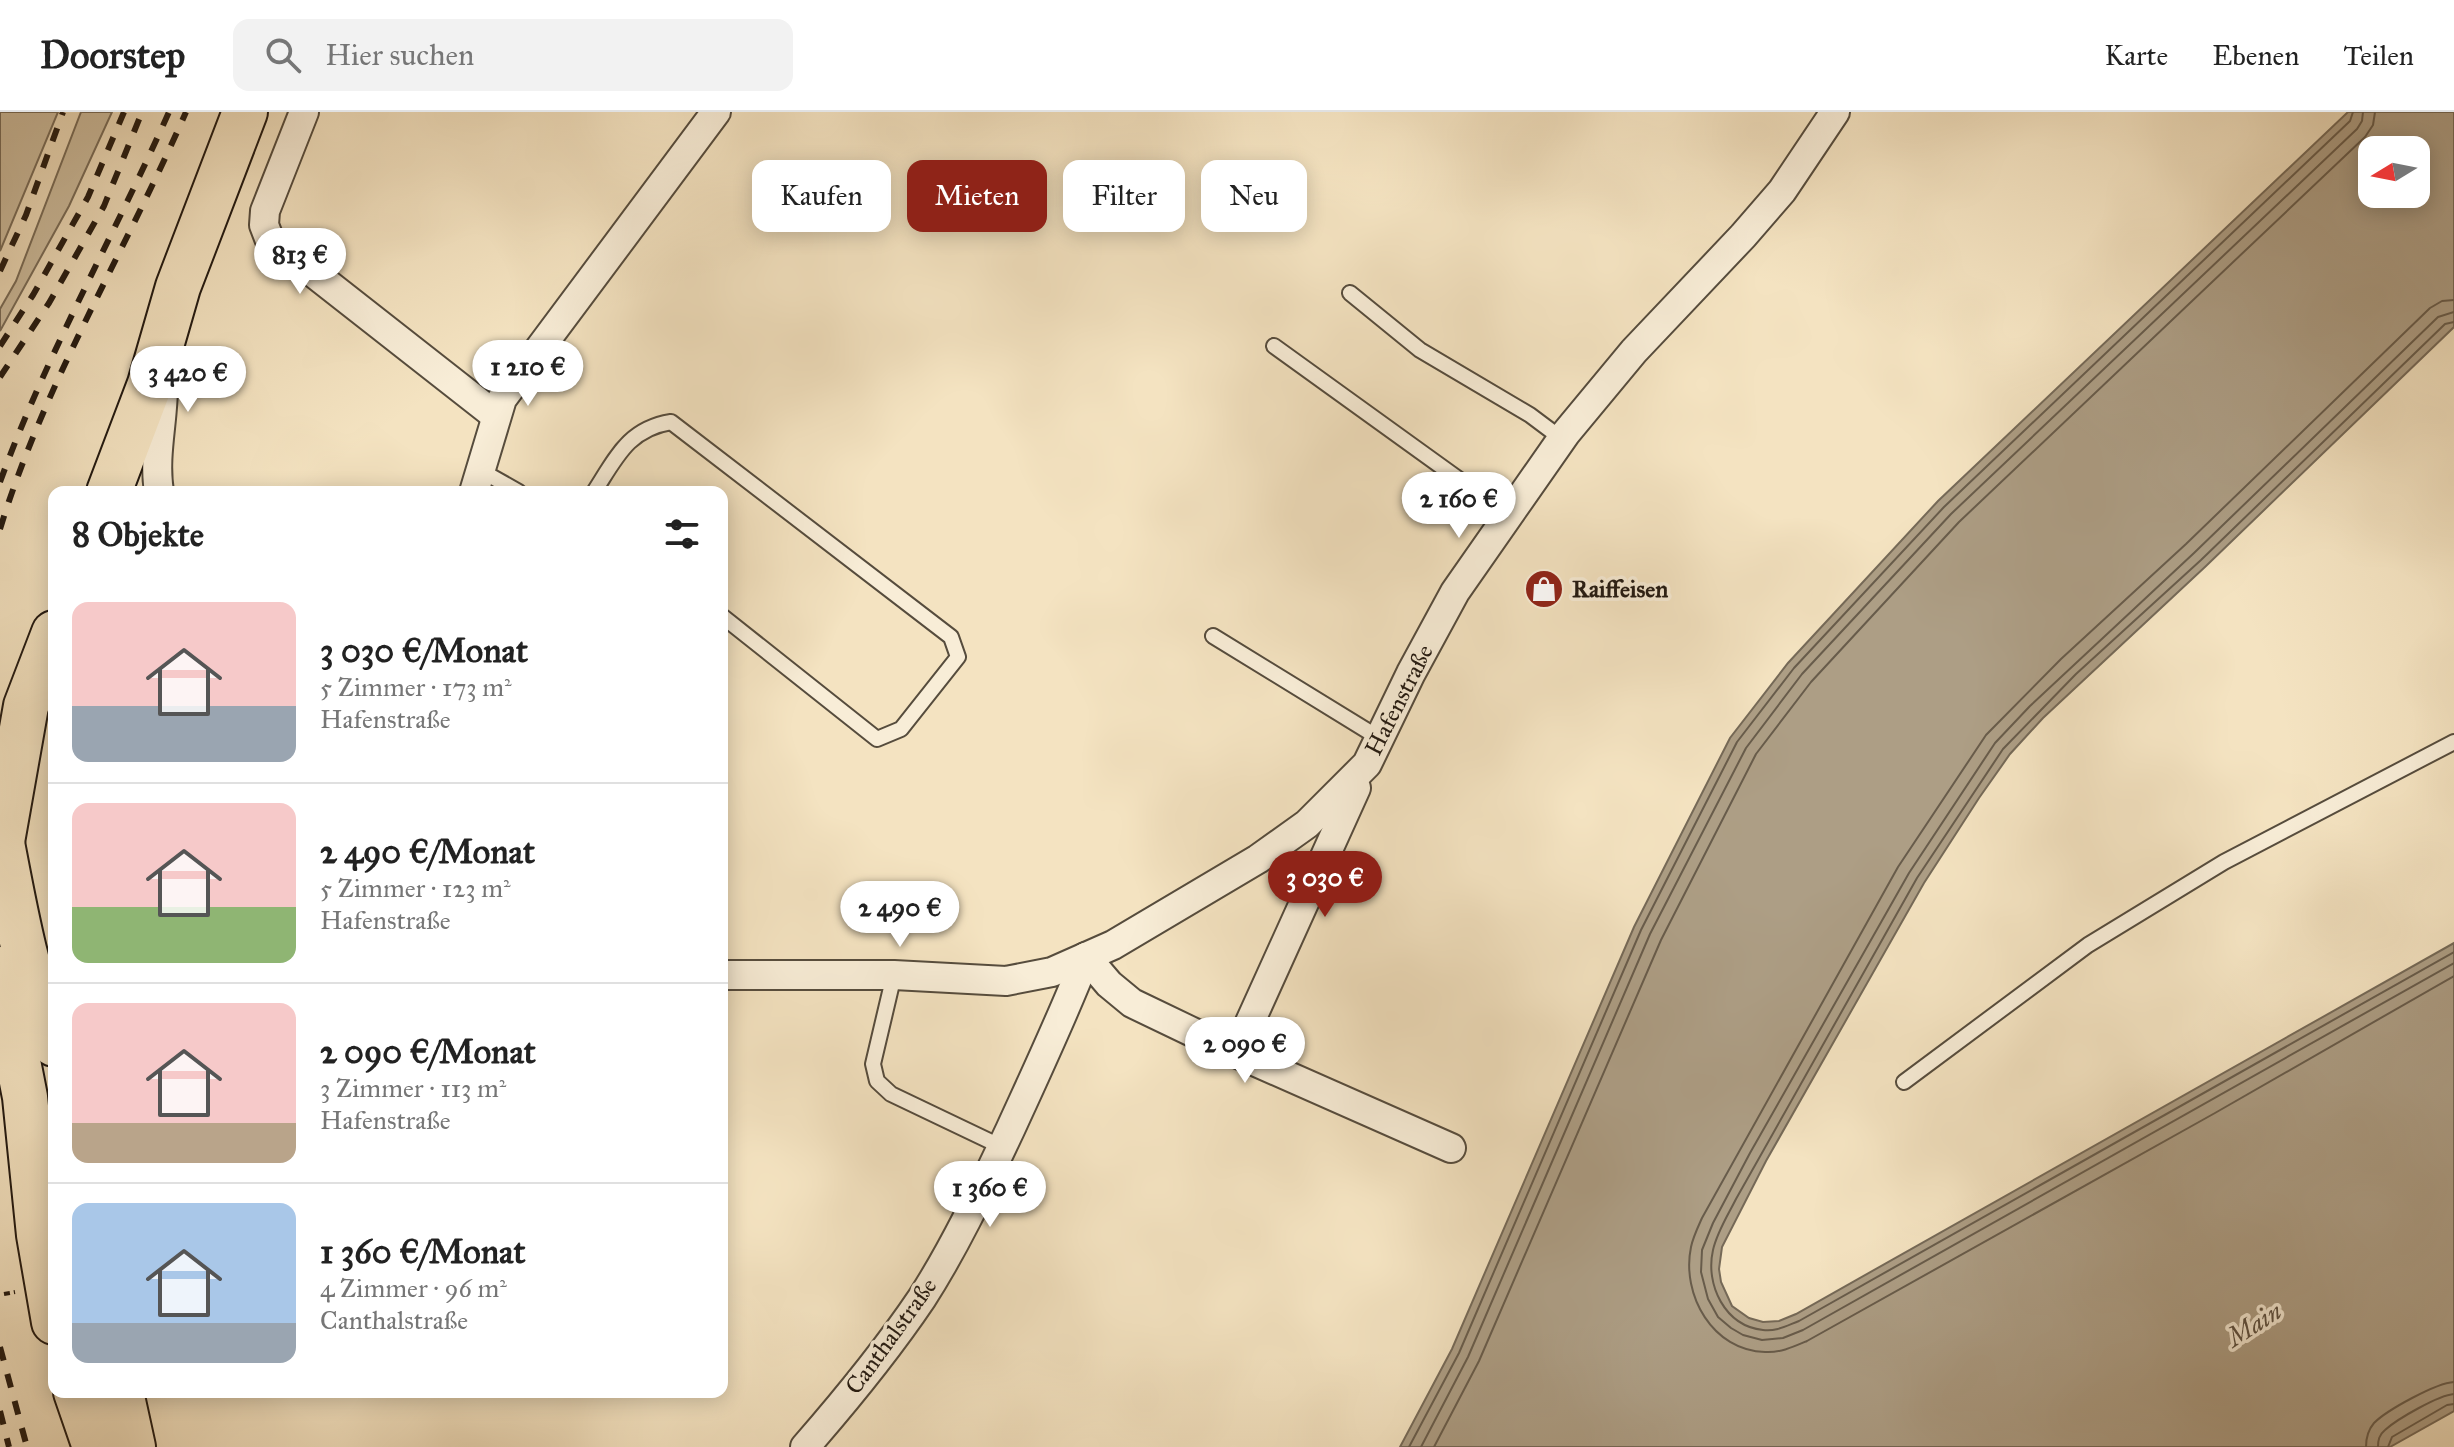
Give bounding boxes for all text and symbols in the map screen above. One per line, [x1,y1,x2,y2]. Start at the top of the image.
search box [233,19,793,91]
text: Doorstep [40,32,185,78]
icon: search [261,33,305,77]
text: Hier suchen [325,37,474,73]
text: Karte [2104,38,2168,73]
text: Ebenen [2212,38,2299,73]
text: Teilen [2343,38,2414,73]
north arrow [2358,136,2430,208]
map controls [2358,136,2430,208]
chip: Kaufen [752,160,891,232]
chip: Mieten [907,160,1047,232]
chip: Filter [1063,160,1185,232]
chip: Neu [1201,160,1307,232]
pin: 813 € [244,228,356,296]
text: 813 € [272,238,328,270]
pin: 1 210 € [454,340,602,408]
pin: 3 420 € [114,346,262,414]
text: 1 210 € [490,350,566,382]
text: 3 420 € [148,356,228,388]
pin: 2 160 € [1385,472,1533,540]
text: 2 160 € [1420,482,1498,514]
icon: filters [660,512,704,556]
text: 8 Objekte [72,514,204,555]
shop icon: Raiffeisen [1523,568,1565,610]
place label: Raiffeisen [1572,574,1668,604]
text: 3 030 €/Monat [320,630,528,671]
icon: home [136,634,232,730]
street label: Hafenstraße [1358,639,1440,761]
text: 5 Zimmer · 173 m² [320,671,512,703]
text: Hafenstraße [320,703,451,735]
text: 2 490 €/Monat [320,831,535,872]
icon: home [136,835,232,931]
pin: 3 030 € [1251,851,1399,919]
text: 3 030 € [1286,861,1364,893]
text: 5 Zimmer · 123 m² [320,872,511,904]
pin: 2 490 € [826,881,974,949]
text: 2 490 € [858,891,942,923]
text: Hafenstraße [320,904,451,936]
pin: 2 090 € [1171,1017,1319,1085]
text: 2 090 € [1203,1027,1287,1059]
text: 2 090 €/Monat [320,1031,536,1072]
icon: home [136,1035,232,1131]
text: 3 Zimmer · 113 m² [320,1072,506,1104]
text: Hafenstraße [320,1104,451,1136]
pin: 1 360 € [916,1161,1064,1229]
text: 1 360 € [952,1171,1028,1203]
text: 1 360 €/Monat [320,1231,525,1272]
icon: home [136,1235,232,1331]
text: 4 Zimmer · 96 m² [320,1272,507,1304]
street label: Canthalstraße [839,1272,943,1400]
water label: Main [2218,1295,2288,1355]
text: Canthalstraße [320,1304,468,1336]

